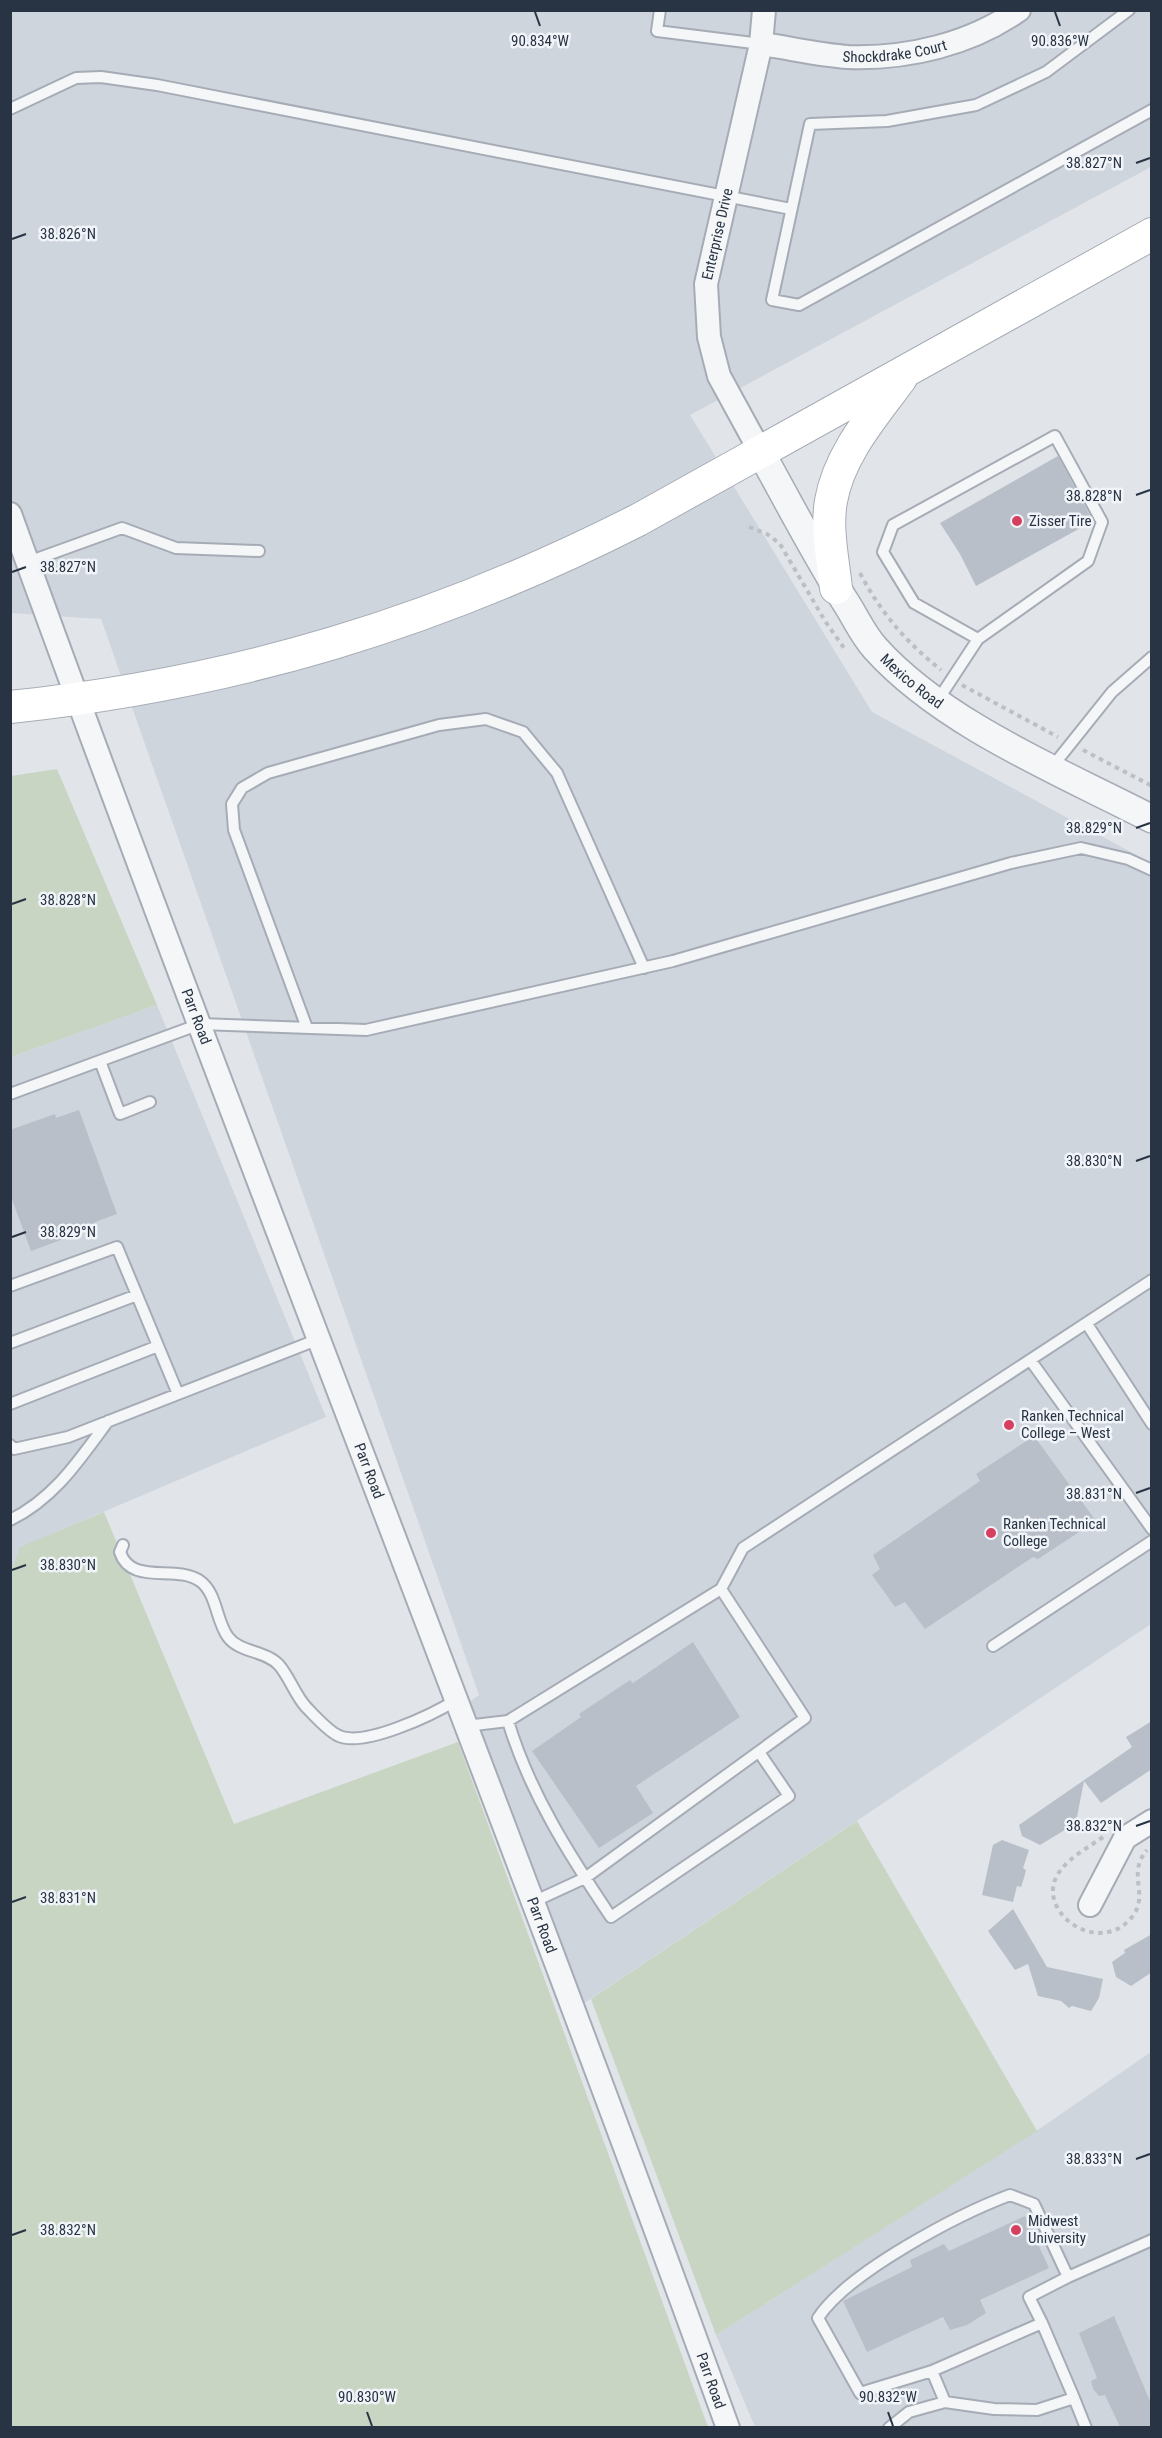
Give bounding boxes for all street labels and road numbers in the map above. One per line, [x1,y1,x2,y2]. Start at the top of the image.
street label: Shockdrake Court [842,36,949,66]
street label: Enterprise Drive [698,187,737,282]
street label: Mexico Road [876,650,947,713]
street label: Parr Road [178,986,215,1047]
street label: Parr Road [350,1440,388,1501]
street label: Parr Road [523,1895,560,1956]
street label: Parr Road [692,2350,729,2411]

